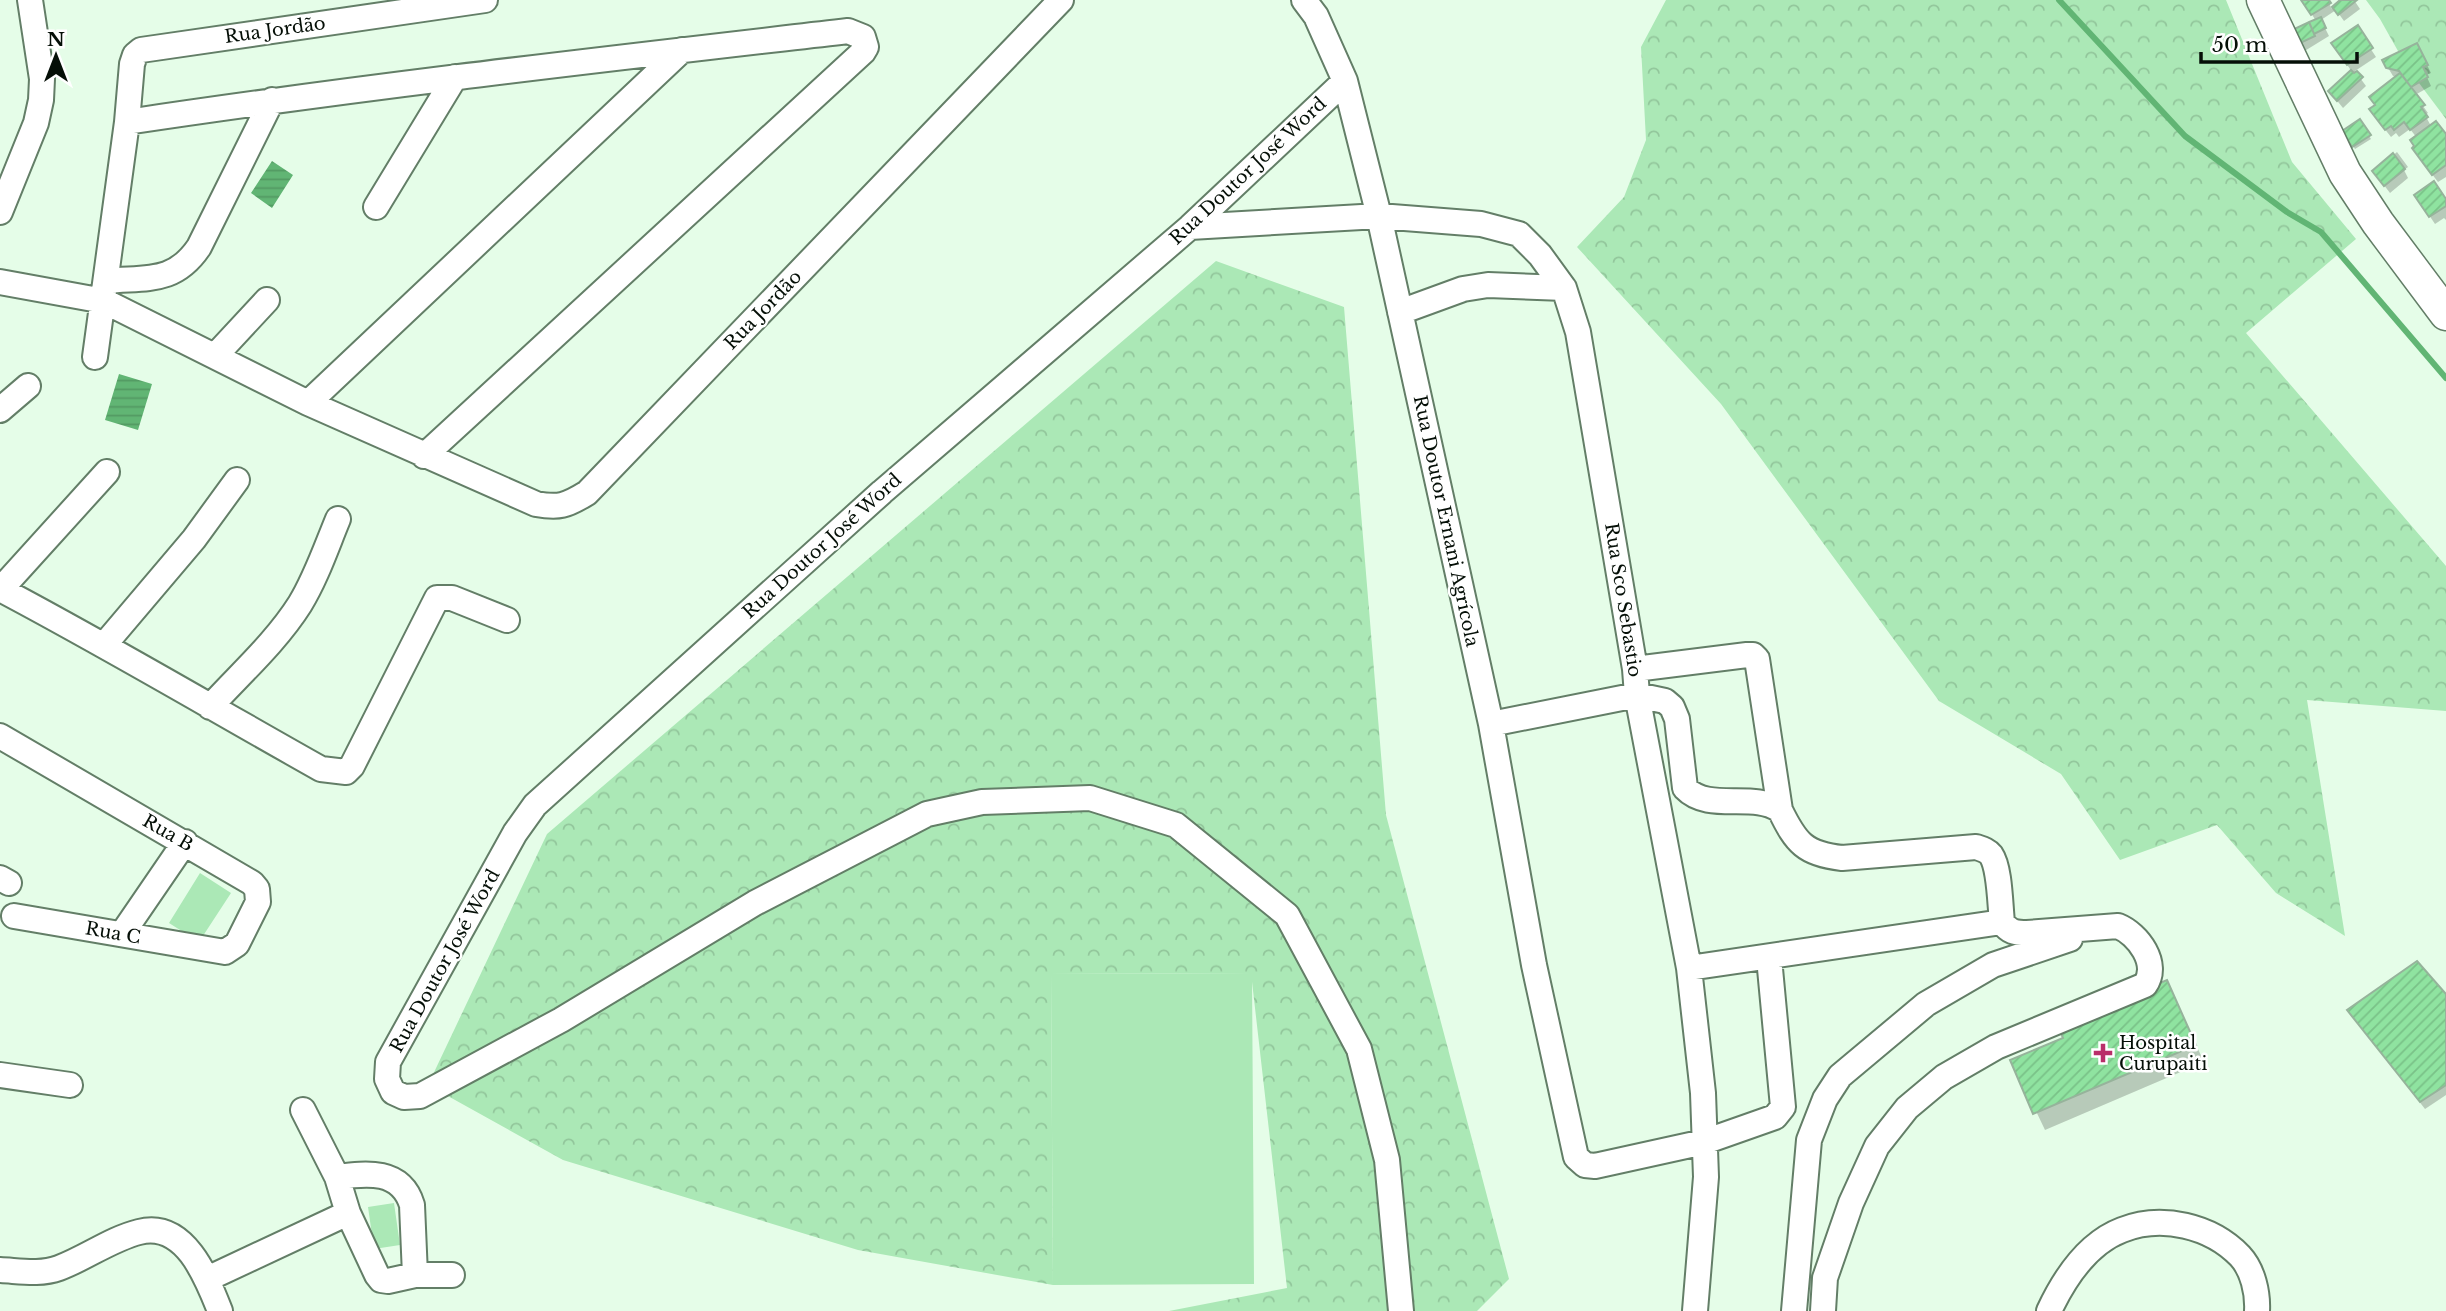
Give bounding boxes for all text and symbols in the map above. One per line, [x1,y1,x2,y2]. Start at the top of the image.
street label: Rua Jordão [223,12,327,48]
north arrow [21,21,91,91]
scale bar [2201,21,2357,65]
text: N [47,28,65,51]
text: 50 m [2212,32,2268,58]
street label: Rua Doutor José Word [1165,93,1331,249]
street label: Rua Jordão [720,266,806,354]
street label: Rua Doutor Ernani Agrícola [1409,393,1483,649]
street label: Rua Doutor José Word [738,469,906,623]
street label: Rua Sco Sebastio [1600,521,1646,679]
street label: Rua B [139,810,197,856]
street label: Rua Doutor José Word [385,866,505,1056]
street label: Rua C [84,917,142,949]
place label: Hospital Curupaiti [2119,1032,2207,1075]
marker: Hospital Curupaiti [2093,1043,2113,1063]

